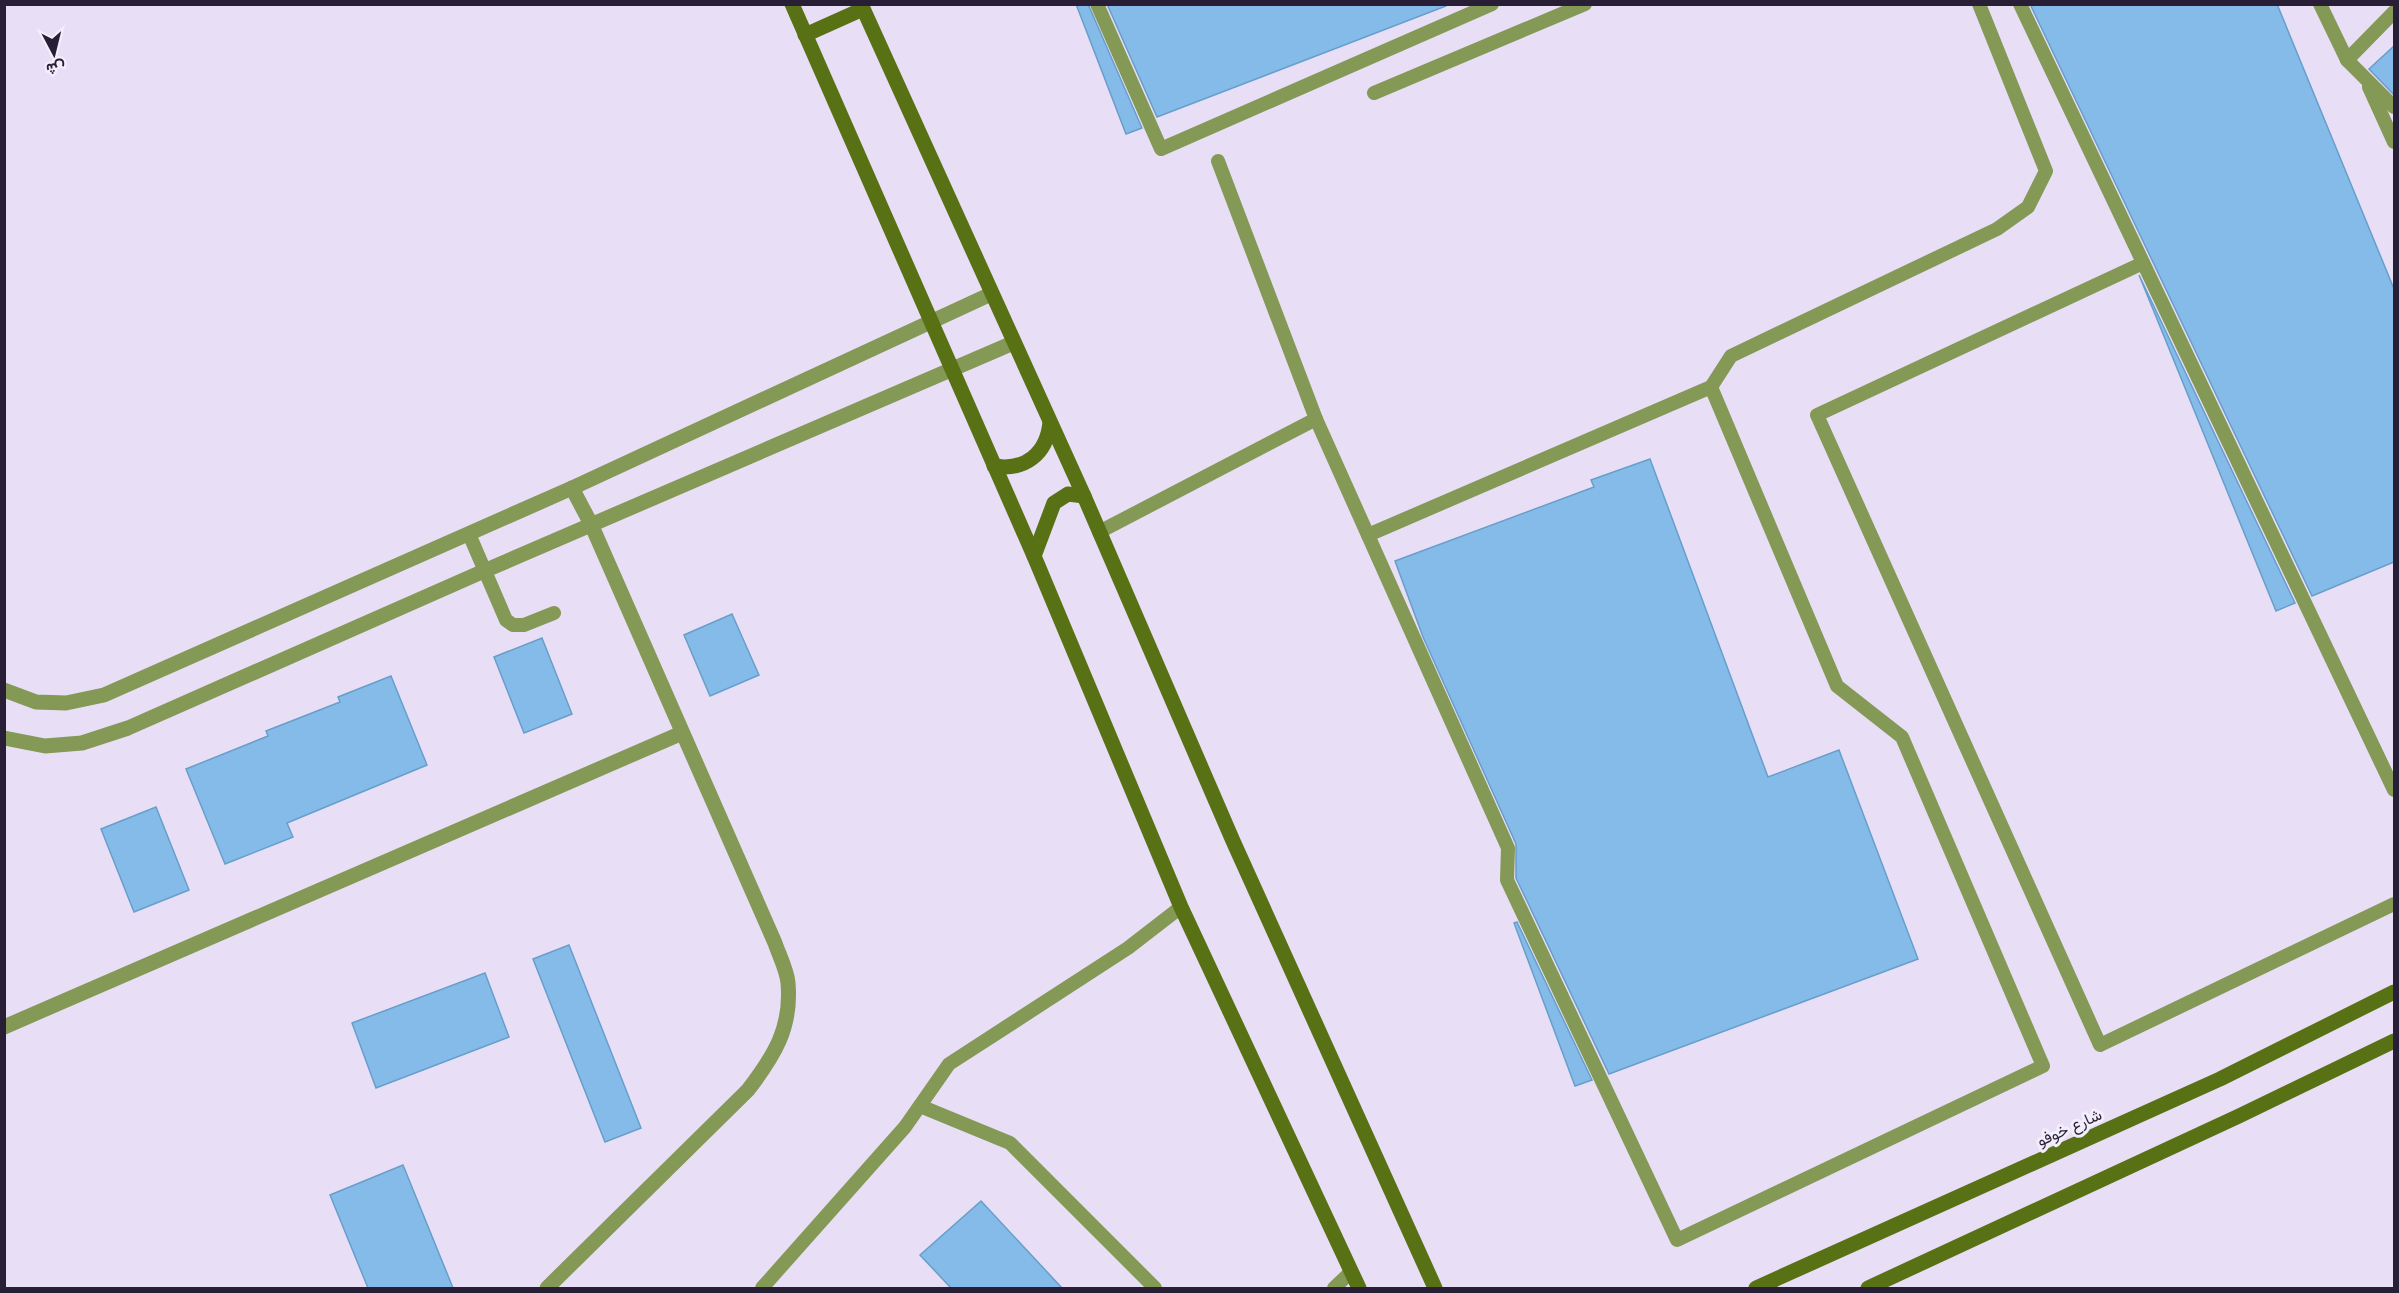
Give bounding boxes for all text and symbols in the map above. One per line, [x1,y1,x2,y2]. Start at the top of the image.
north arrow [24,24,84,84]
text: ش [45,58,67,80]
street label: شارع خوفو [2033,1104,2105,1152]

